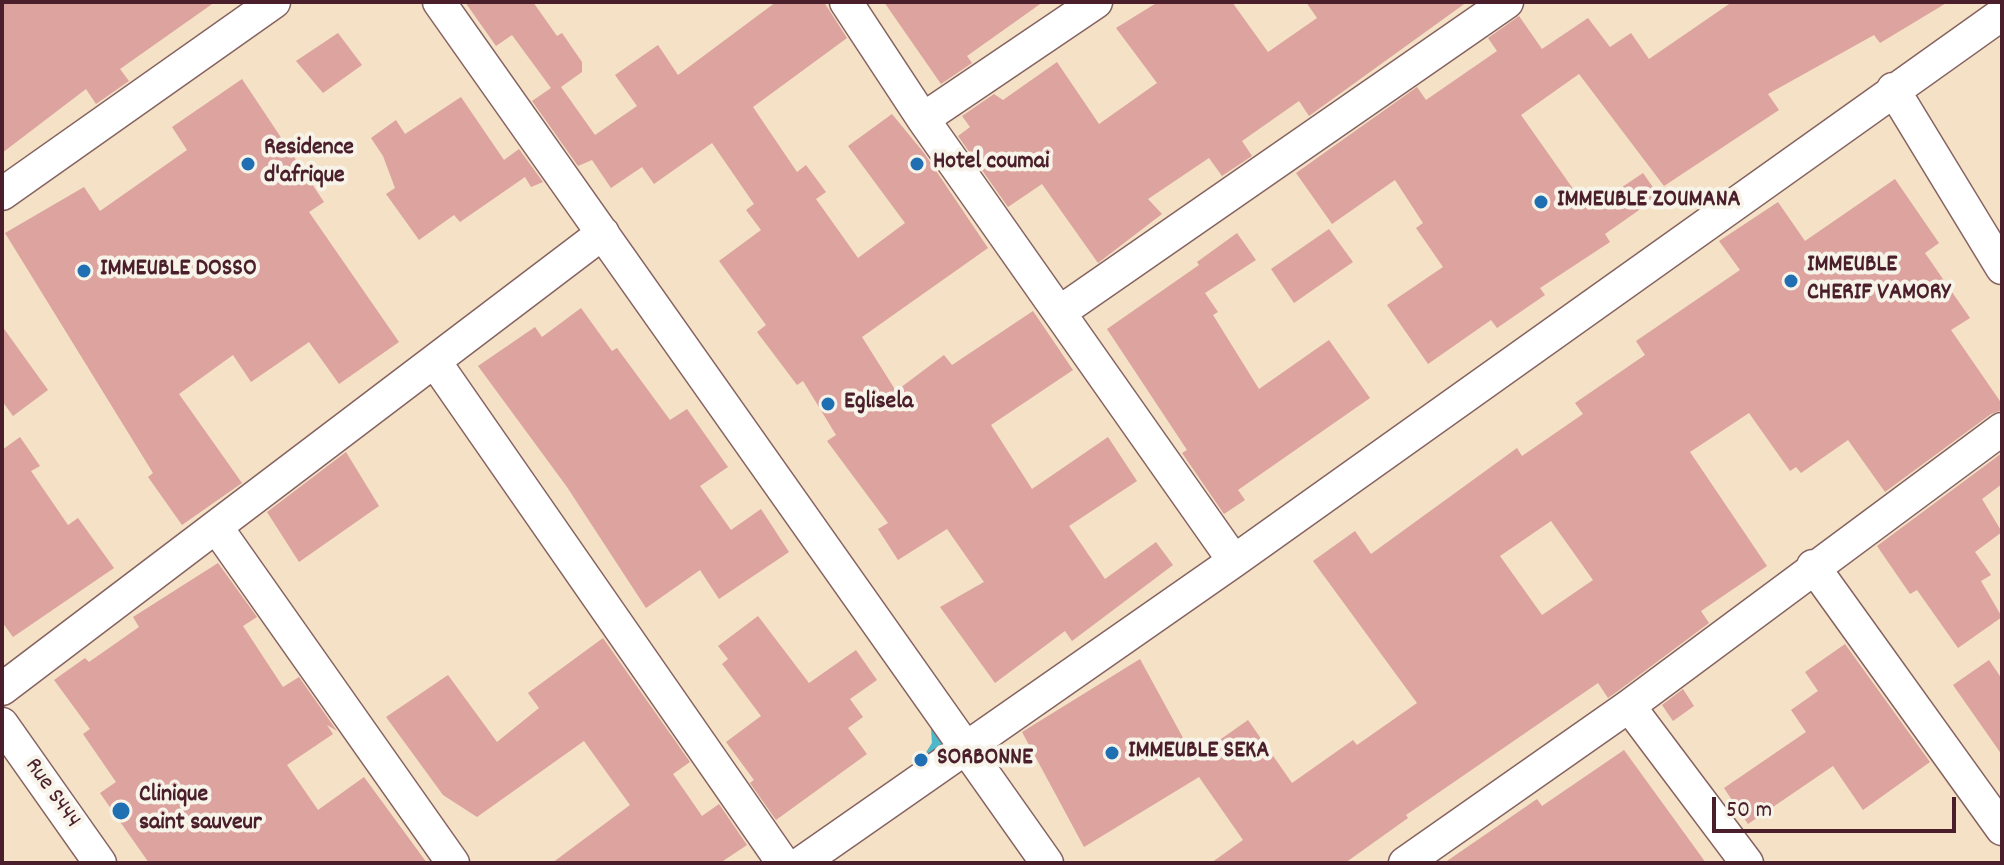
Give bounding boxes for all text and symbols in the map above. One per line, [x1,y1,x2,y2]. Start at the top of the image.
place label: Residence d'afrique [264,136,354,192]
place label: Hotel coumai [933,150,1049,178]
marker: Residence d'afrique [239,155,257,173]
marker: Hotel coumai [908,155,926,173]
place label: IMMEUBLE ZOUMANA [1557,188,1741,216]
marker: IMMEUBLE ZOUMANA [1532,193,1550,211]
place label: IMMEUBLE CHERIF VAMORY [1807,253,1950,309]
place label: IMMEUBLE DOSSO [100,257,257,285]
marker: IMMEUBLE DOSSO [75,262,93,280]
marker: IMMEUBLE CHERIF VAMORY [1782,272,1800,290]
place label: Eglisela [844,390,913,418]
marker: Eglisela [819,395,837,413]
place label: IMMEUBLE SEKA [1128,739,1269,767]
marker: IMMEUBLE SEKA [1103,744,1121,762]
place label: SORBONNE [937,746,1033,774]
marker: SORBONNE [912,751,930,769]
street label: Rue S444 [17,754,85,834]
scale bar [1716,781,1960,831]
place label: Clinique saint sauveur [139,783,262,839]
text: 50 m [1726,794,1772,828]
marker: Clinique saint sauveur [110,800,132,822]

